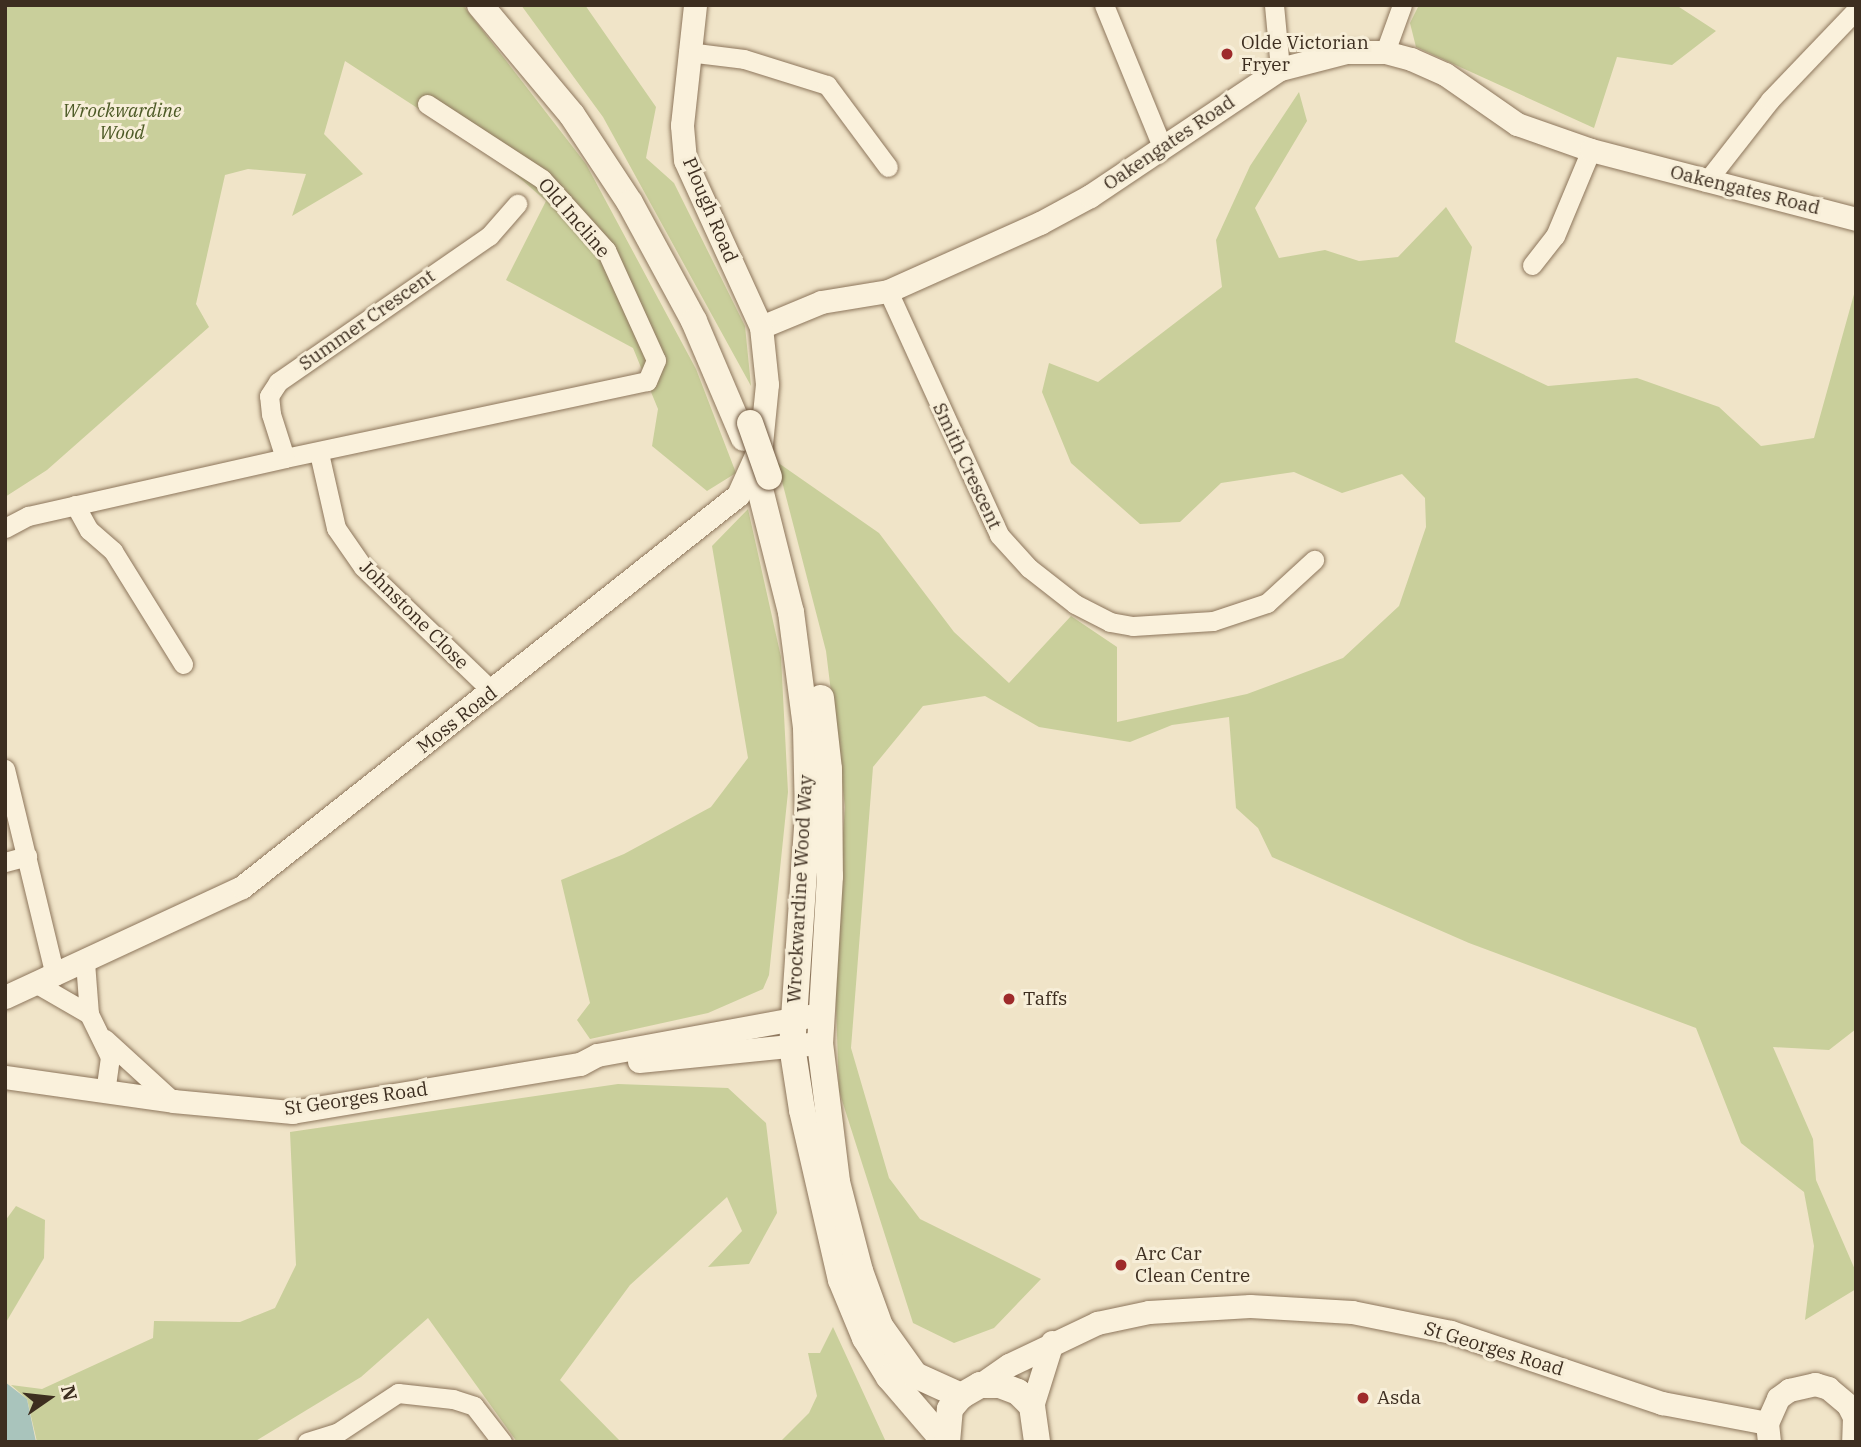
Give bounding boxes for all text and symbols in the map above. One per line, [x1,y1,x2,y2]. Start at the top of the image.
place label: Olde Victorian Fryer [1241,32,1369,76]
marker: Olde Victorian Fryer [1219,46,1235,62]
street label: Oakengates Road [1099,91,1239,195]
park label: Wrockwardine Wood [62,100,182,144]
street label: Plough Road [678,154,742,266]
street label: Oakengates Road [1668,160,1822,220]
street label: Old Incline [533,174,615,262]
street label: Summer Crescent [295,265,439,375]
street label: Smith Crescent [928,399,1006,533]
street label: Johnstone Close [355,556,473,674]
street label: Moss Road [412,682,502,758]
street label: Wrockwardine Wood Way [783,774,817,1004]
place label: Taffs [1023,988,1067,1010]
marker: Taffs [1001,991,1017,1007]
street label: St Georges Road [283,1078,429,1120]
place label: Arc Car Clean Centre [1135,1243,1250,1287]
marker: Arc Car Clean Centre [1113,1257,1129,1273]
street label: St Georges Road [1421,1317,1567,1381]
north arrow [14,1363,84,1433]
text: N [56,1383,83,1403]
place label: Asda [1377,1387,1421,1409]
marker: Asda [1355,1390,1371,1406]

